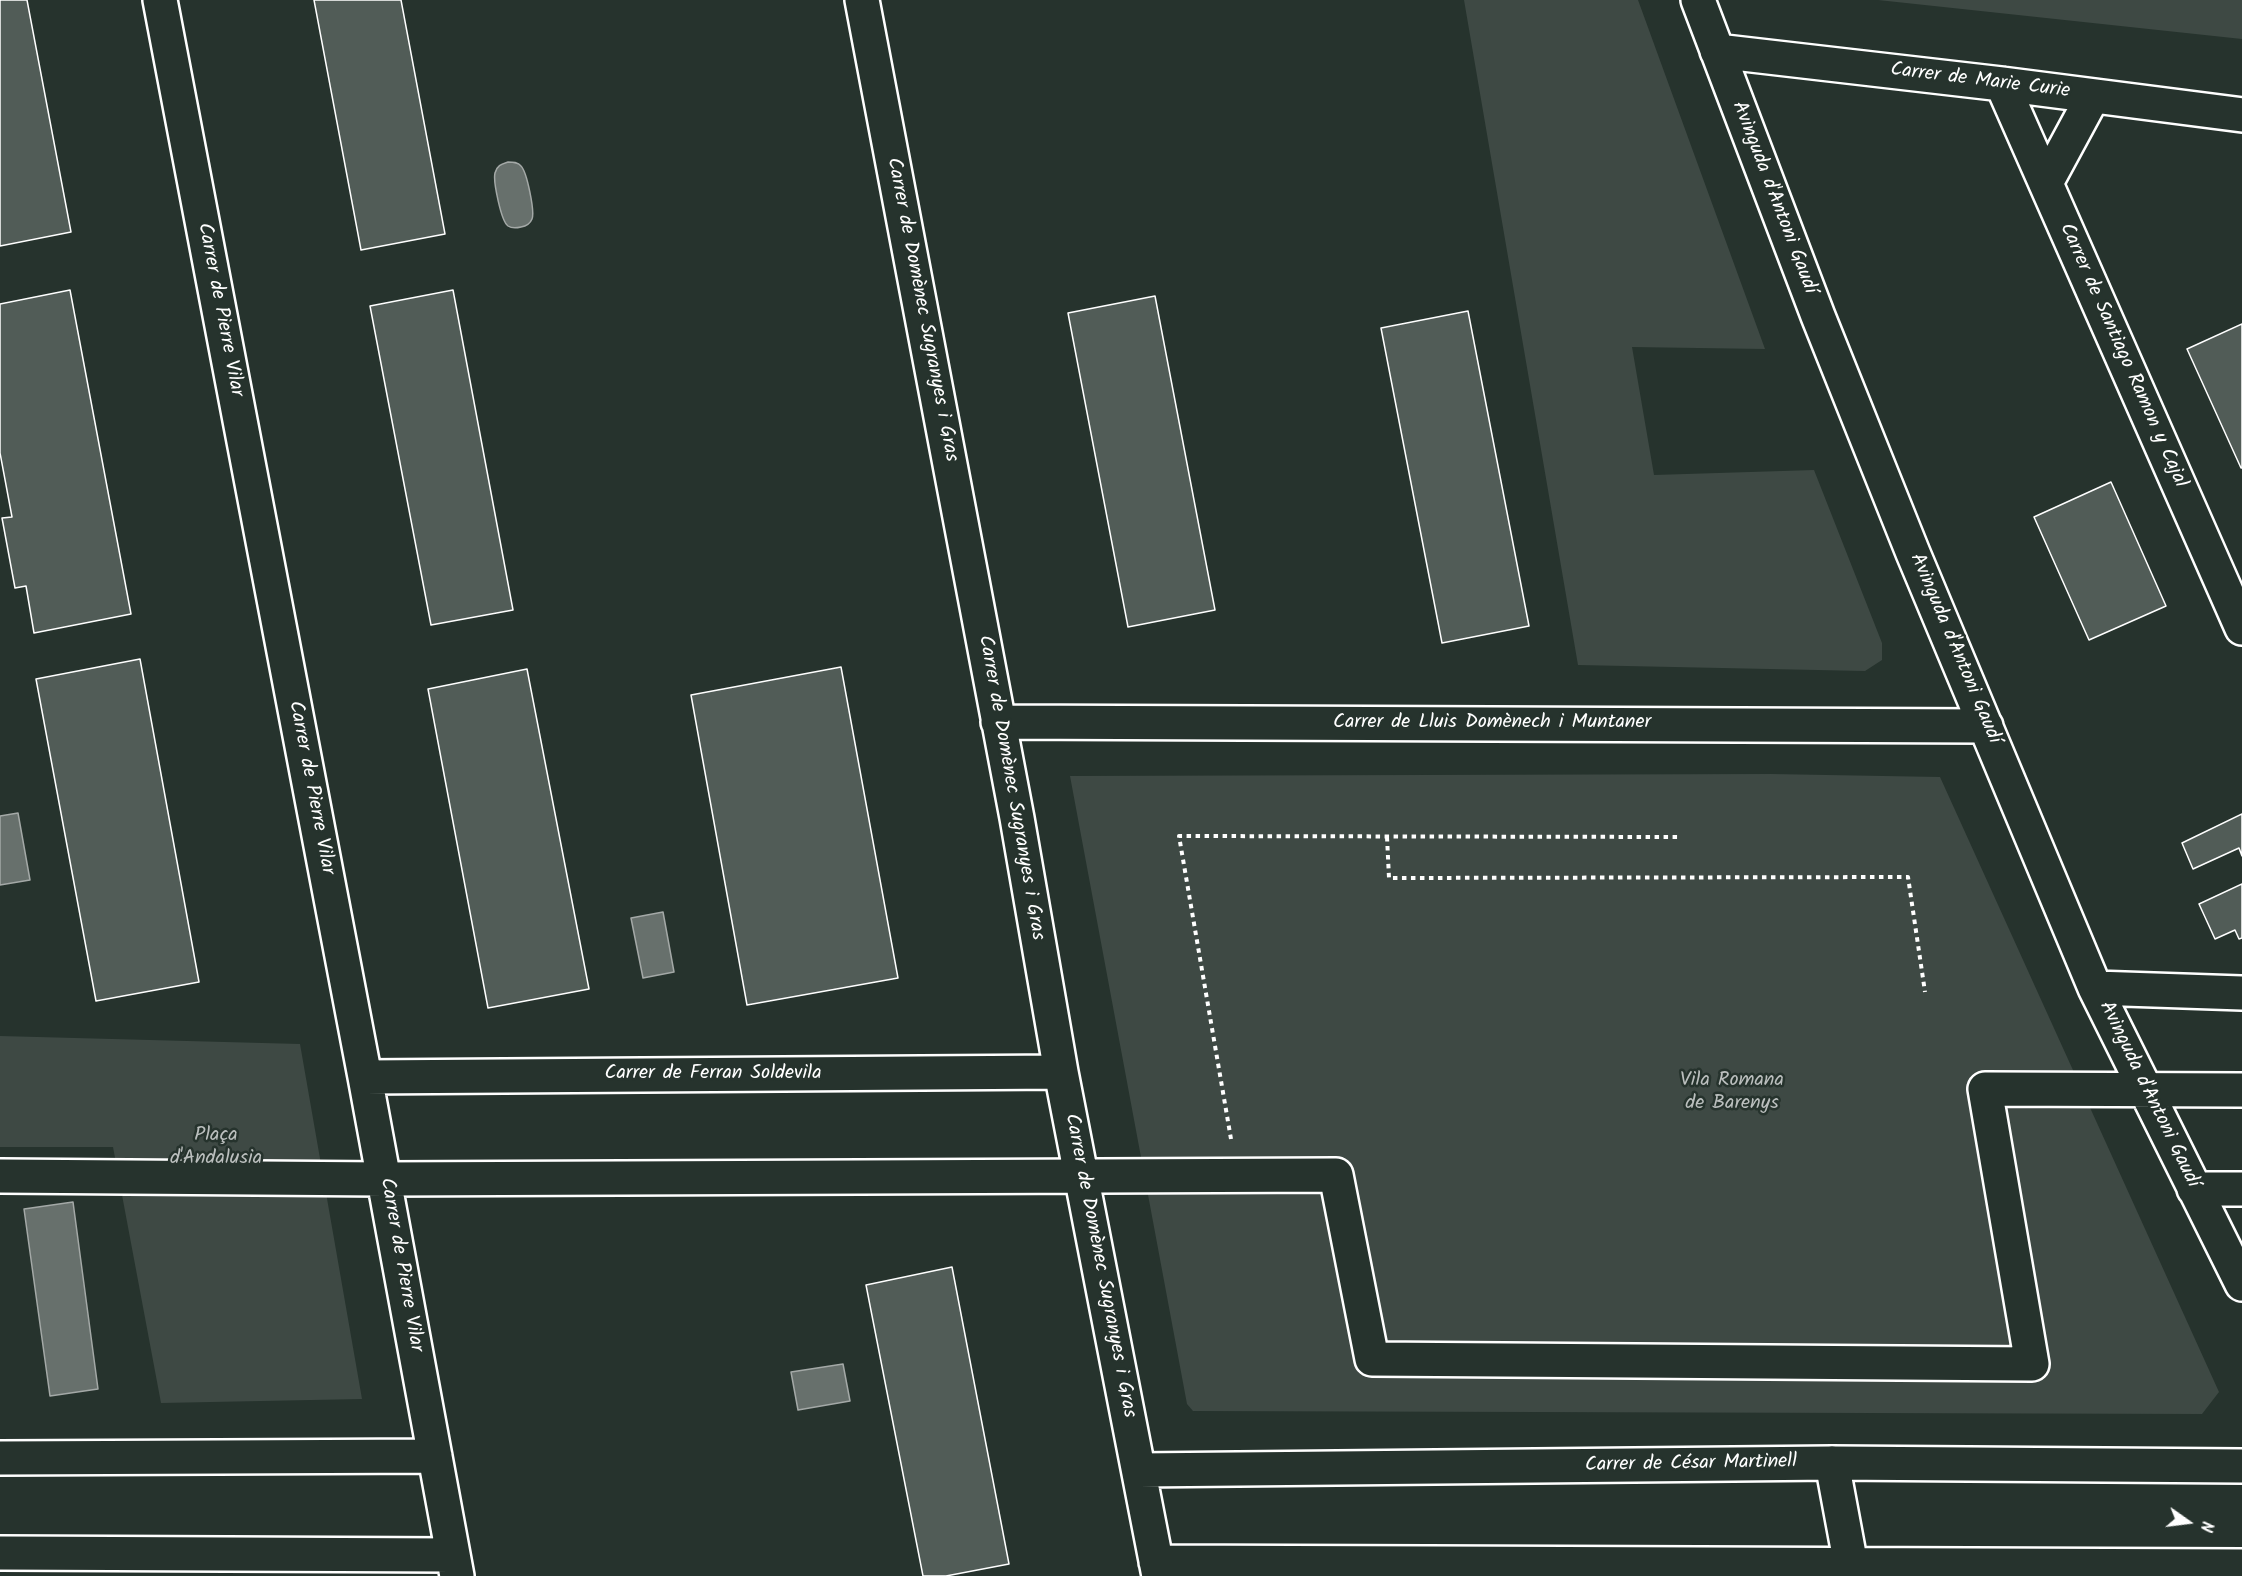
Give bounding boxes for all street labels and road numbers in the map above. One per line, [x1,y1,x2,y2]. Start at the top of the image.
street label: Carrer de Marie Curie [1889,59,2071,105]
street label: Avinguda d'Antoni Gaudí [1725,98,1821,298]
street label: Carrer de Domènec Sugranyes i Gras [880,156,962,464]
street label: Carrer de Santiago Ramon y Cajal [2053,220,2191,492]
street label: Carrer de Pierre Vilar [190,221,248,399]
street label: Avinguda d'Antoni Gaudí [1903,550,2005,748]
street label: Carrer de Domènec Sugranyes i Gras [971,634,1049,942]
street label: Carrer de Pierre Vilar [281,699,339,877]
street label: Carrer de Lluis Domènech i Muntaner [1333,712,1651,736]
street label: Avinguda d'Antoni Gaudí [2092,998,2204,1192]
street label: Carrer de Ferran Soldevila [604,1063,822,1087]
street label: Carrer de Domènec Sugranyes i Gras [1058,1112,1140,1420]
street label: Carrer de Pierre Vilar [373,1176,427,1354]
street label: Carrer de César Martinell [1585,1451,1797,1479]

